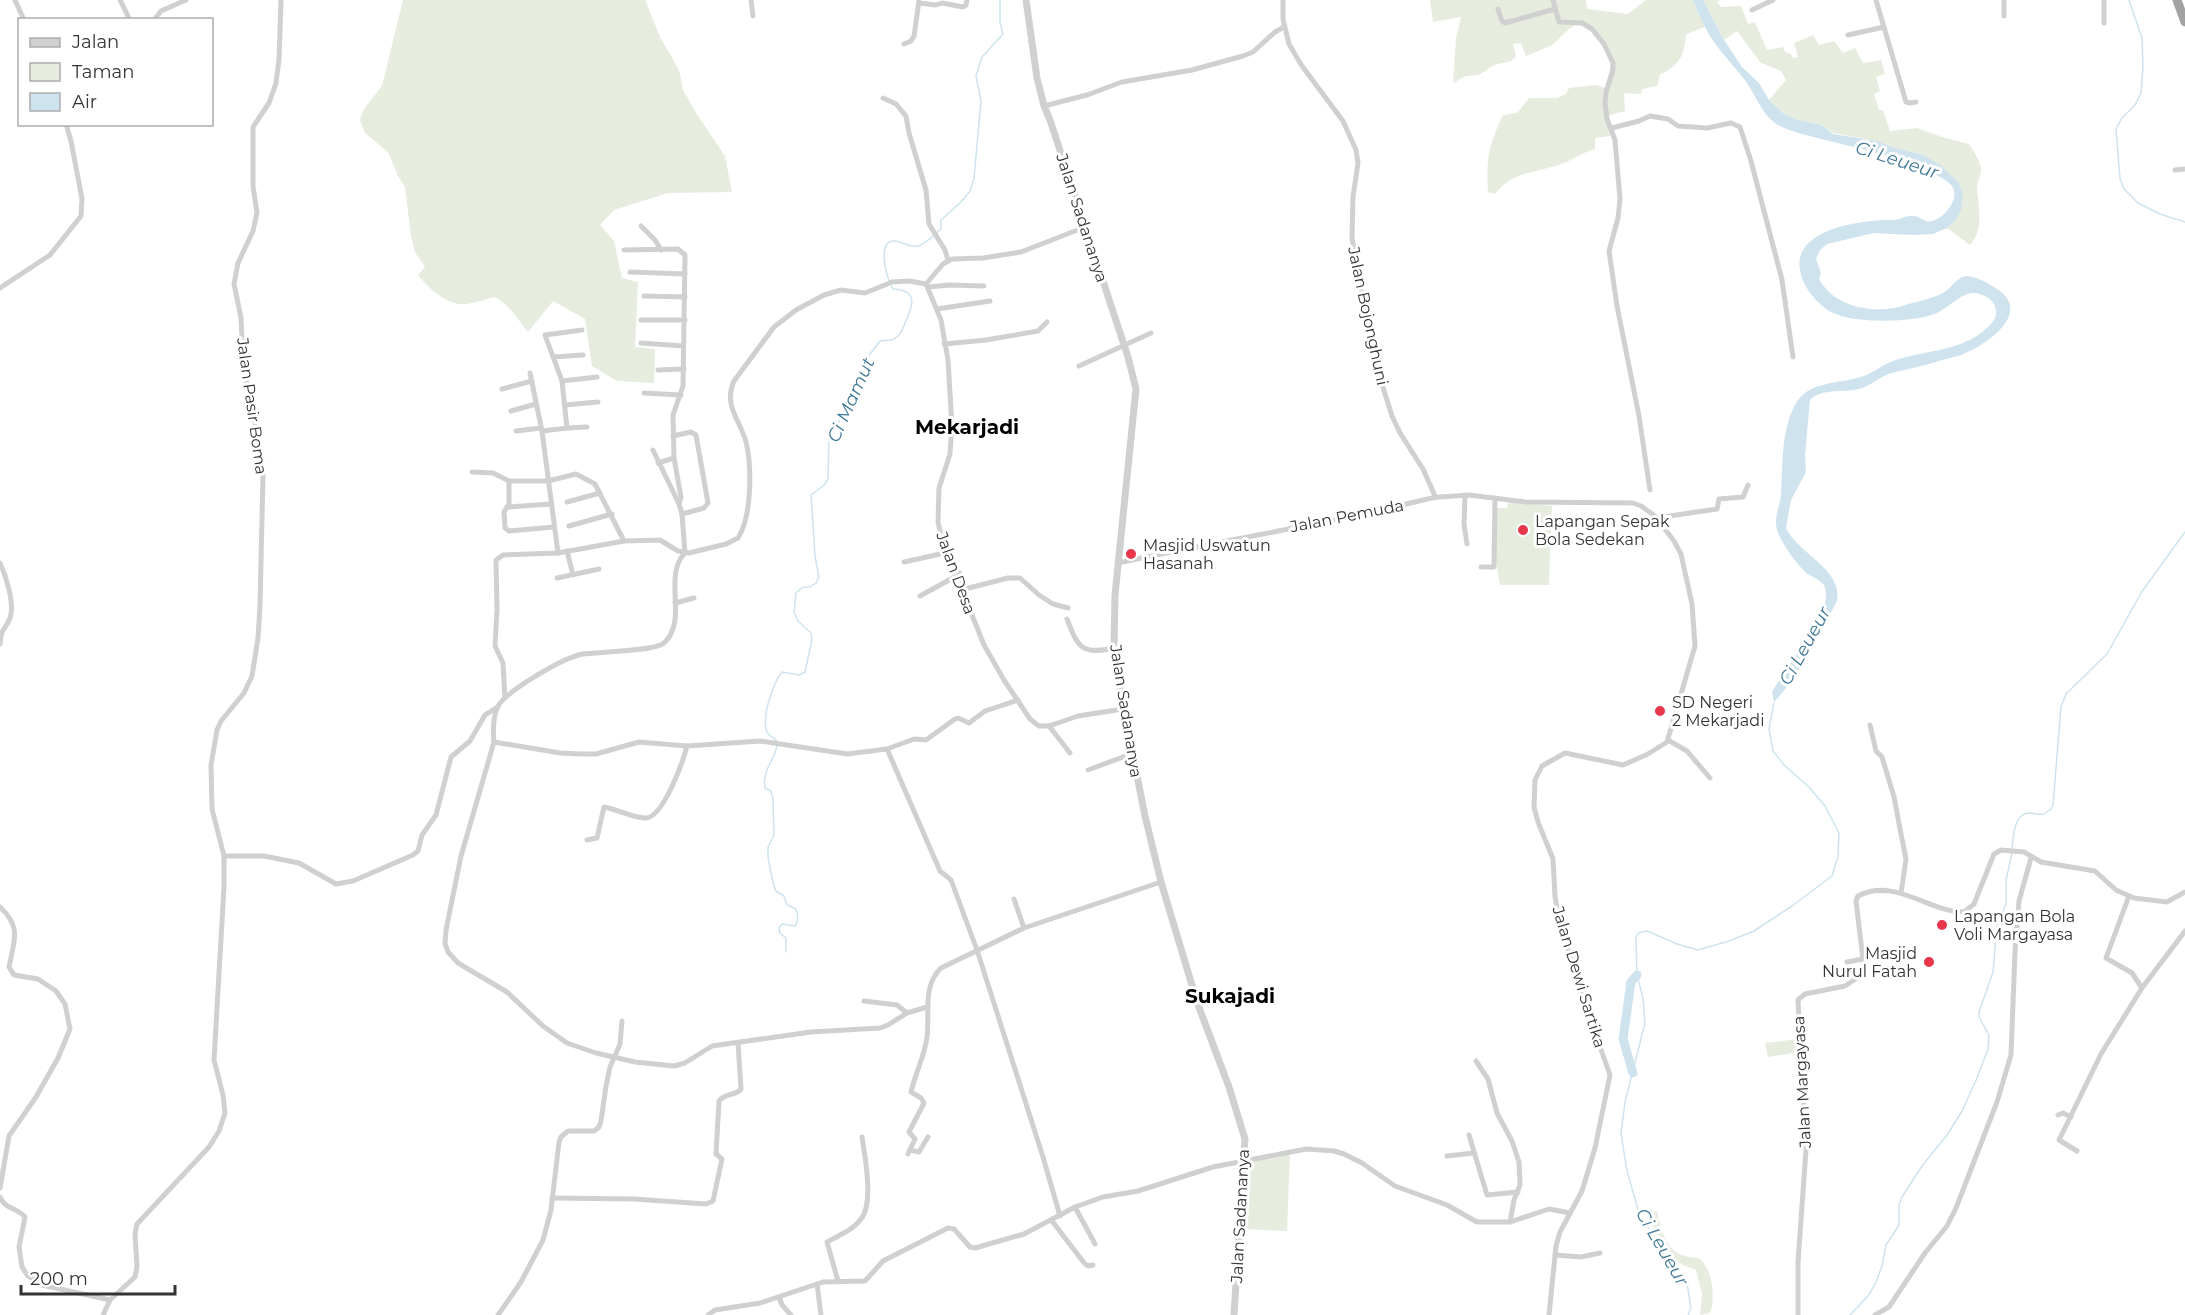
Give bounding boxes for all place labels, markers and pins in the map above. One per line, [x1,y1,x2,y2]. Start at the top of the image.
place label: Lapangan Sepak Bola Sedekan [1535,512,1670,549]
marker: Lapangan Sepak Bola Sedekan [1516,523,1530,537]
place label: Masjid Uswatun Hasanah [1143,536,1271,573]
marker: Masjid Uswatun Hasanah [1124,547,1138,561]
place label: SD Negeri 2 Mekarjadi [1672,693,1764,730]
marker: SD Negeri 2 Mekarjadi [1653,704,1667,718]
place label: Lapangan Bola Voli Margayasa [1954,907,2075,944]
marker: Lapangan Bola Voli Margayasa [1935,918,1949,932]
place label: Masjid Nurul Fatah [1822,944,1917,981]
marker: Masjid Nurul Fatah [1922,955,1936,969]

